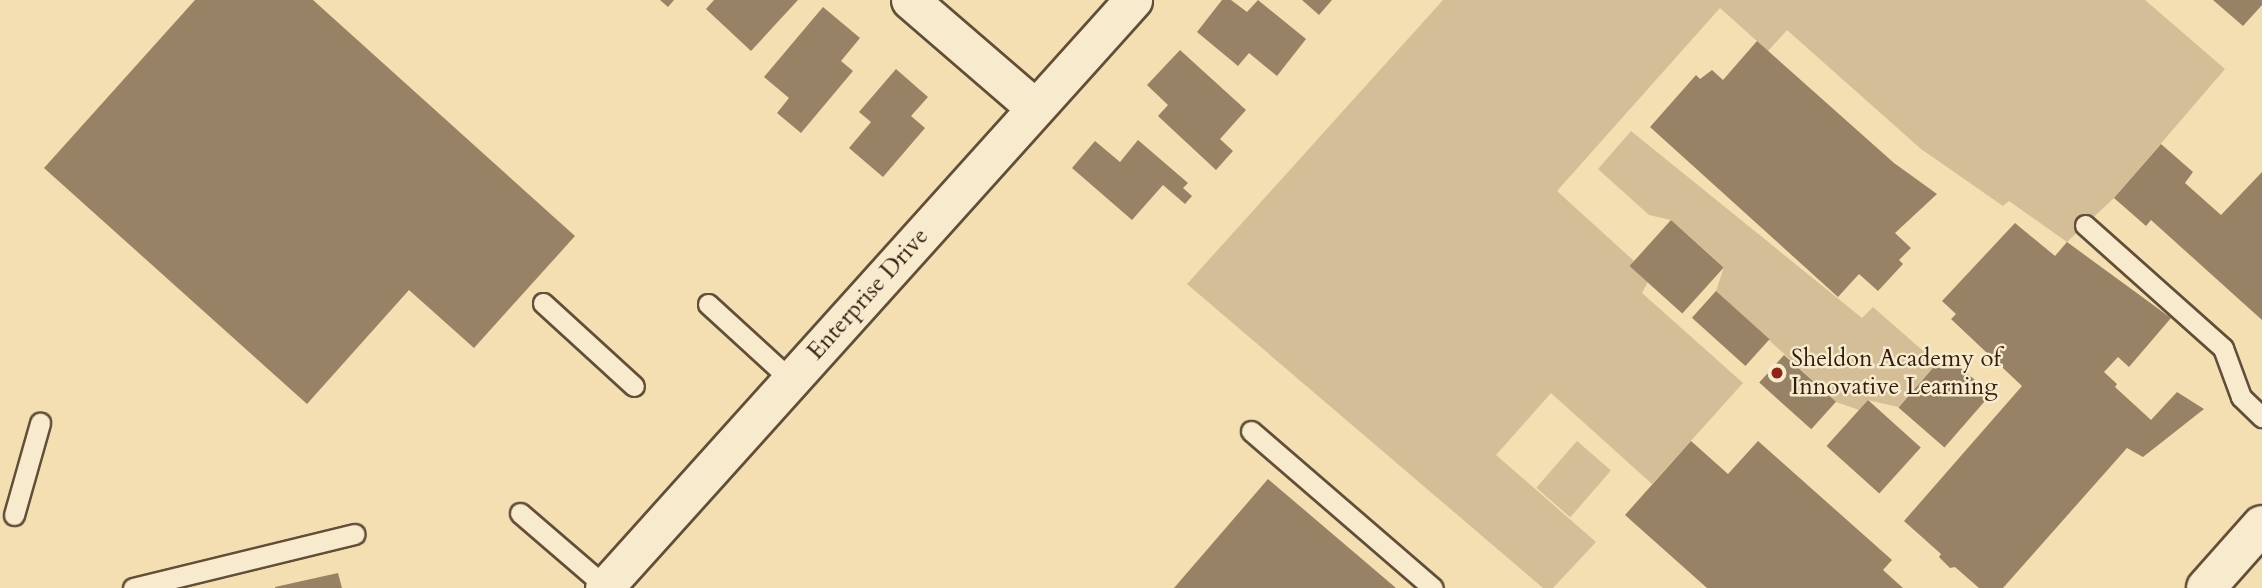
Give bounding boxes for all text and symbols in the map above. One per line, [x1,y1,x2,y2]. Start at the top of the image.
street label: Enterprise Drive [801,222,935,366]
place label: Sheldon Academy of Innovative Learning [1791,345,2001,401]
marker: Sheldon Academy of Innovative Learning [1769,365,1785,381]

